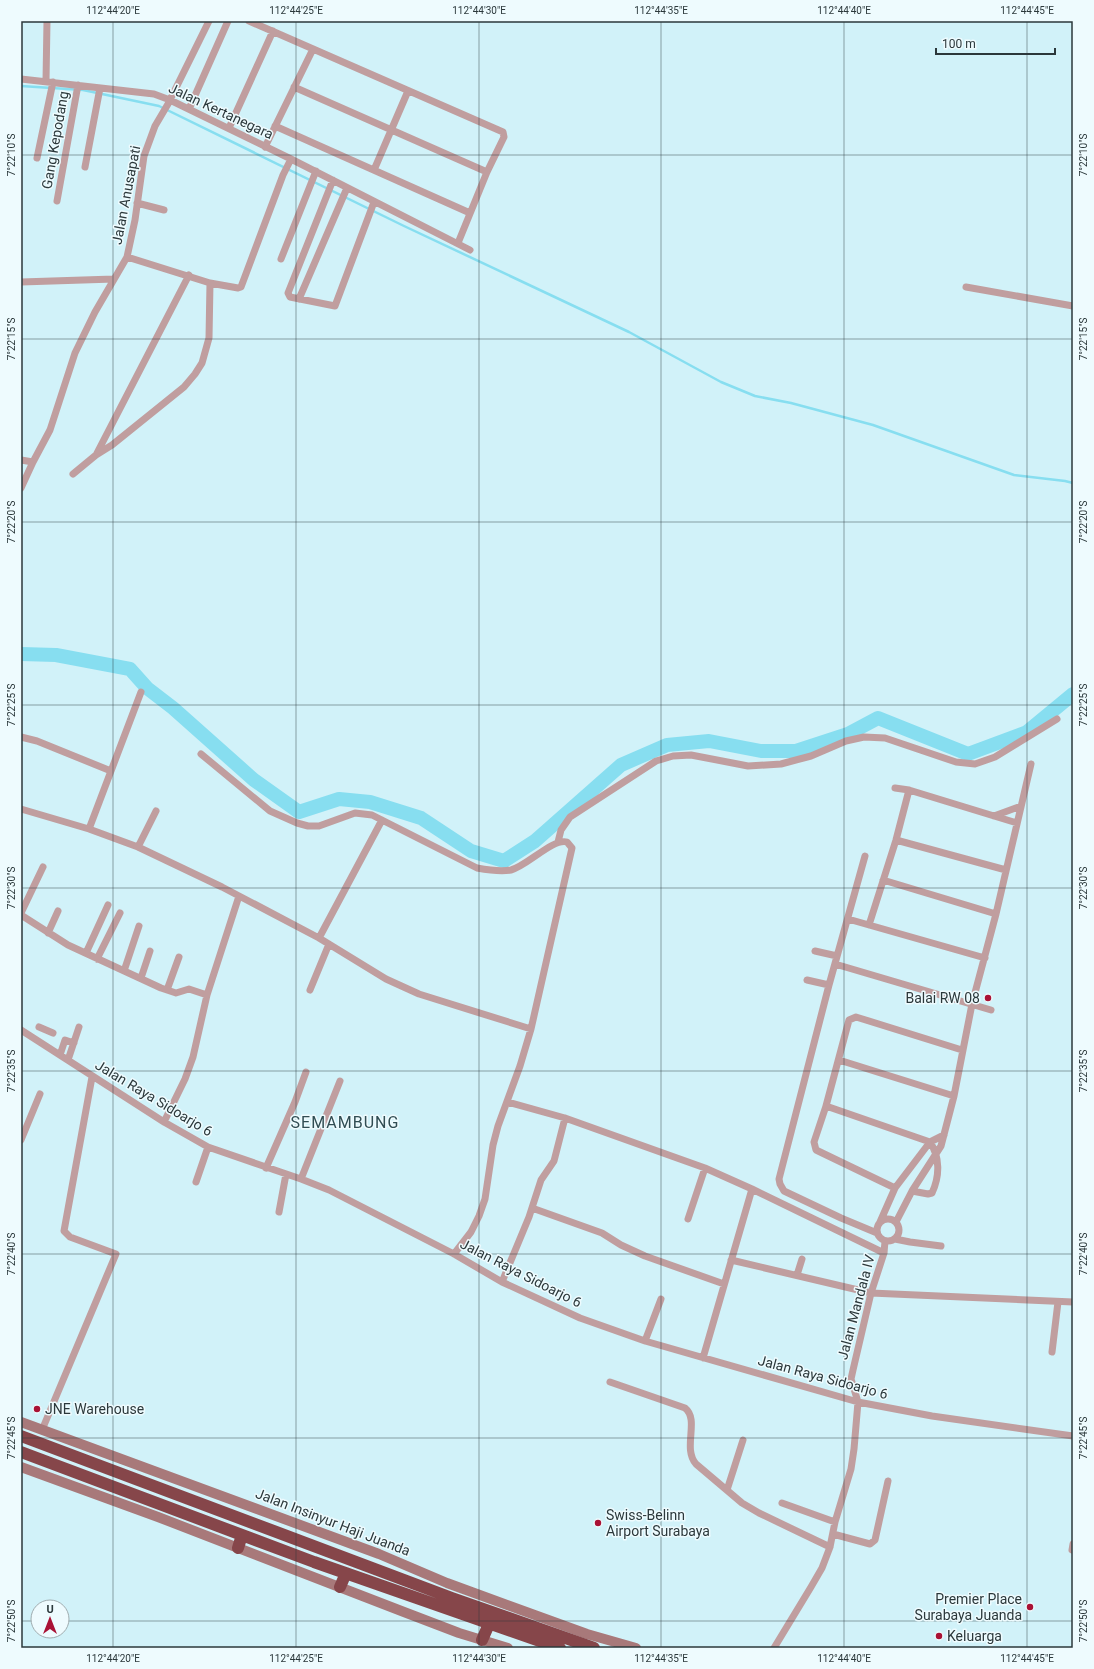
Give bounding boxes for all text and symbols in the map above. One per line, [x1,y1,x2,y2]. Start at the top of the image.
text: 112°44'20"E [86,5,140,16]
text: 112°44'25"E [269,5,323,16]
text: 112°44'30"E [452,5,506,16]
text: 112°44'35"E [634,5,688,16]
text: 112°44'40"E [817,5,871,16]
text: 112°44'45"E [1000,5,1054,16]
scale bar [936,30,1055,56]
text: 100 m [942,37,976,51]
street label: Jalan Kertanegara [166,80,276,142]
street label: Gang Kepodang [39,90,71,190]
text: 7°22'10"S [6,134,17,176]
text: 7°22'10"S [1078,134,1089,176]
street label: Jalan Anusapati [109,144,143,246]
text: 7°22'15"S [6,318,17,360]
text: 7°22'15"S [1078,318,1089,360]
text: 7°22'20"S [6,501,17,543]
text: 7°22'20"S [1078,501,1089,543]
text: 7°22'25"S [6,684,17,726]
text: 7°22'25"S [1078,684,1089,726]
text: 7°22'30"S [6,867,17,909]
text: 7°22'30"S [1078,867,1089,909]
place label: Balai RW 08 [906,990,980,1006]
marker: Balai RW 08 [983,993,993,1003]
text: 7°22'35"S [6,1050,17,1092]
text: 7°22'35"S [1078,1050,1089,1092]
street label: Jalan Raya Sidoarjo 6 [92,1057,216,1139]
district label: SEMAMBUNG [291,1113,399,1132]
text: 7°22'40"S [6,1233,17,1275]
text: 7°22'40"S [1078,1233,1089,1275]
street label: Jalan Raya Sidoarjo 6 [458,1235,584,1311]
street label: Jalan Mandala IV [834,1253,878,1361]
street label: Jalan Raya Sidoarjo 6 [756,1352,890,1402]
place label: JNE Warehouse [45,1401,144,1417]
marker: JNE Warehouse [32,1404,42,1414]
text: 7°22'45"S [6,1417,17,1459]
text: 7°22'45"S [1078,1417,1089,1459]
street label: Jalan Insinyur Haji Juanda [254,1485,412,1559]
place label: Swiss-Belinn Airport Surabaya [606,1507,710,1539]
marker: Swiss-Belinn Airport Surabaya [593,1518,603,1528]
place label: Premier Place Surabaya Juanda [915,1591,1022,1623]
north arrow [30,1599,70,1639]
text: 7°22'50"S [6,1600,17,1642]
text: 7°22'50"S [1078,1600,1089,1642]
marker: Premier Place Surabaya Juanda [1025,1602,1035,1612]
text: U [46,1603,54,1616]
place label: Keluarga [947,1628,1002,1644]
marker: Keluarga [934,1631,944,1641]
text: 112°44'20"E [86,1653,140,1664]
text: 112°44'25"E [269,1653,323,1664]
text: 112°44'30"E [452,1653,506,1664]
text: 112°44'35"E [634,1653,688,1664]
text: 112°44'40"E [817,1653,871,1664]
text: 112°44'45"E [1000,1653,1054,1664]

